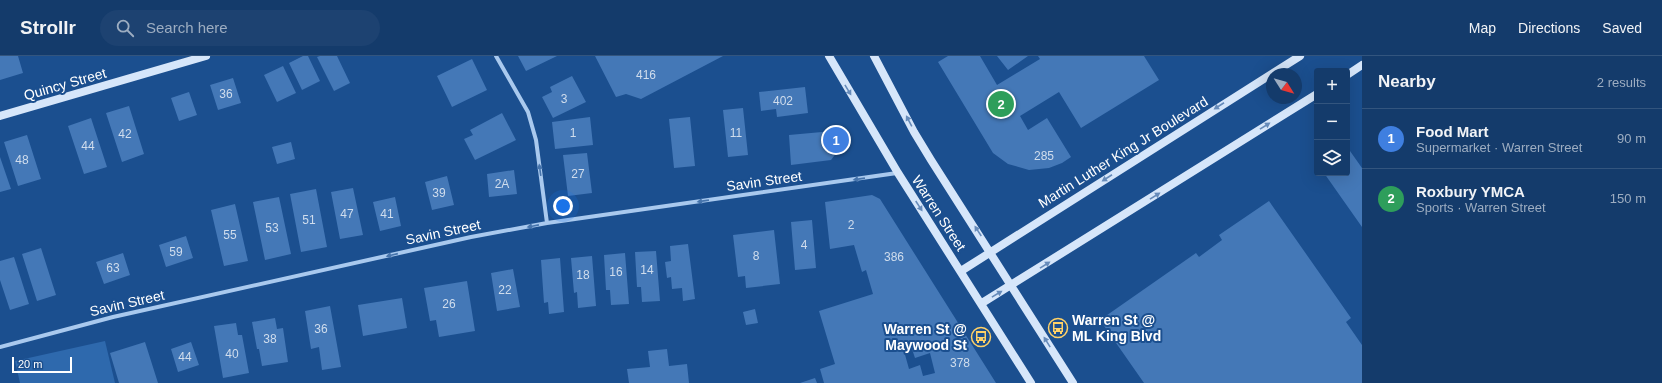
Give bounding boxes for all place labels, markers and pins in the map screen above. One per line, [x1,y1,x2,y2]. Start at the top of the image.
pin: 2 [988,89,1014,119]
pin: 1 [823,125,849,155]
place label: Warren St @ ML King Blvd [1072,312,1161,344]
bus stop icon: Warren St @ ML King Blvd [1047,317,1069,339]
place label: Warren St @ Maywood St [884,321,967,353]
bus stop icon: Warren St @ Maywood St [970,326,992,348]

